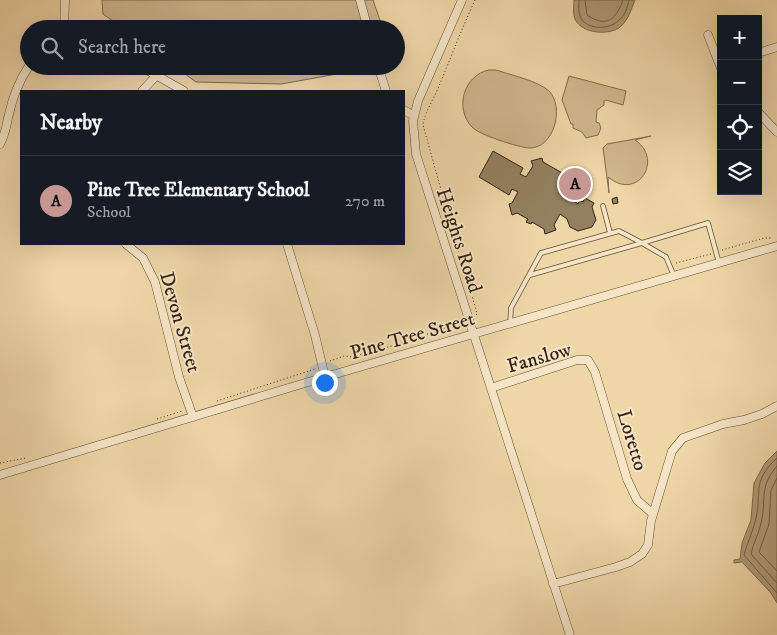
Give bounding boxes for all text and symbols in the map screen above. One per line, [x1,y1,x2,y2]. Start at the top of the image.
map controls [717,15,762,195]
button: + [717,15,762,60]
search box [20,20,405,75]
icon: search [38,34,66,62]
text: Search here [78,36,166,59]
button: − [717,60,762,105]
button: locate [717,105,762,150]
text: Nearby [40,110,102,136]
button: layers [717,150,762,195]
pin: A [559,165,591,203]
text: Pine Tree Elementary School [87,179,309,202]
street label: Heights Road [430,185,487,296]
text: A [51,191,61,211]
text: 270 m [345,191,385,211]
text: School [87,202,131,222]
street label: Devon Street [153,269,206,376]
street label: Pine Tree Street [347,307,478,366]
street label: Fanslow [504,337,575,380]
your location [312,370,338,396]
street label: Loretto [610,407,653,474]

